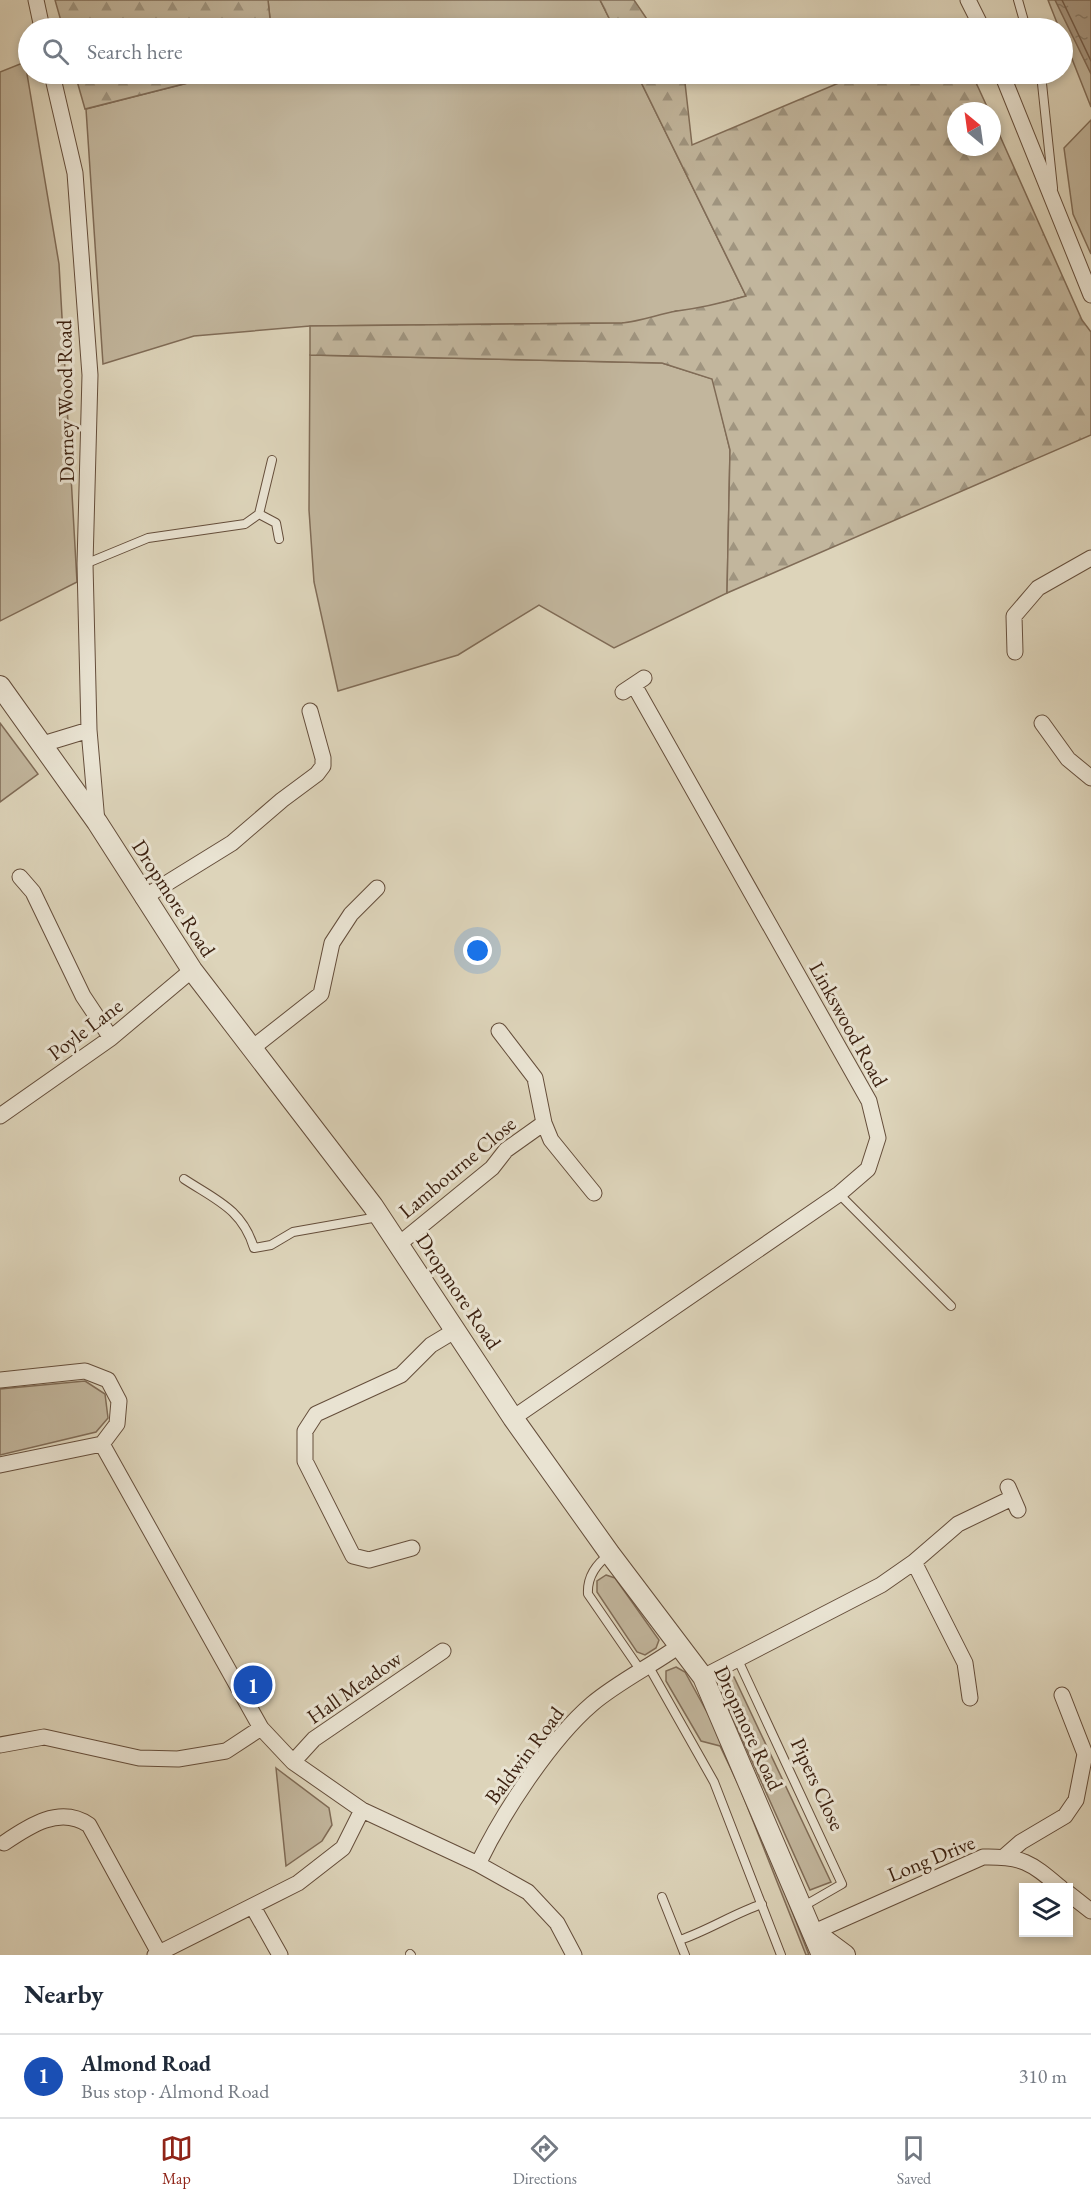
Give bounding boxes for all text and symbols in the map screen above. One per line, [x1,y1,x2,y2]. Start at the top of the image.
search box [18,18,1073,84]
icon: search [39,35,72,68]
text: Search here [87,37,182,66]
north arrow [947,102,1001,156]
street label: Dorney Wood Road [50,319,80,483]
street label: Dropmore Road [126,834,222,962]
your location [463,936,492,965]
street label: Linkswood Road [804,957,895,1091]
street label: Poyle Lane [42,992,128,1066]
street label: Lambourne Close [393,1110,521,1224]
street label: Dropmore Road [410,1228,508,1354]
street label: Hall Meadow [301,1644,407,1730]
street label: Dropmore Road [708,1661,790,1795]
pin: 1 [234,1662,272,1708]
street label: Baldwin Road [479,1701,570,1809]
street label: Pipers Close [785,1733,851,1835]
street label: Long Drive [883,1828,979,1888]
map controls [1019,1883,1073,1937]
button: layers [1019,1883,1073,1937]
text: Nearby [24,1977,104,2011]
text: Almond Road [81,2049,211,2078]
text: 1 [38,2063,49,2089]
text: 310 m [1019,2063,1067,2089]
text: Bus stop · Almond Road [81,2078,269,2104]
tab: Map [160,2132,193,2189]
tab: Directions [513,2132,577,2189]
tab: Saved [897,2132,931,2189]

